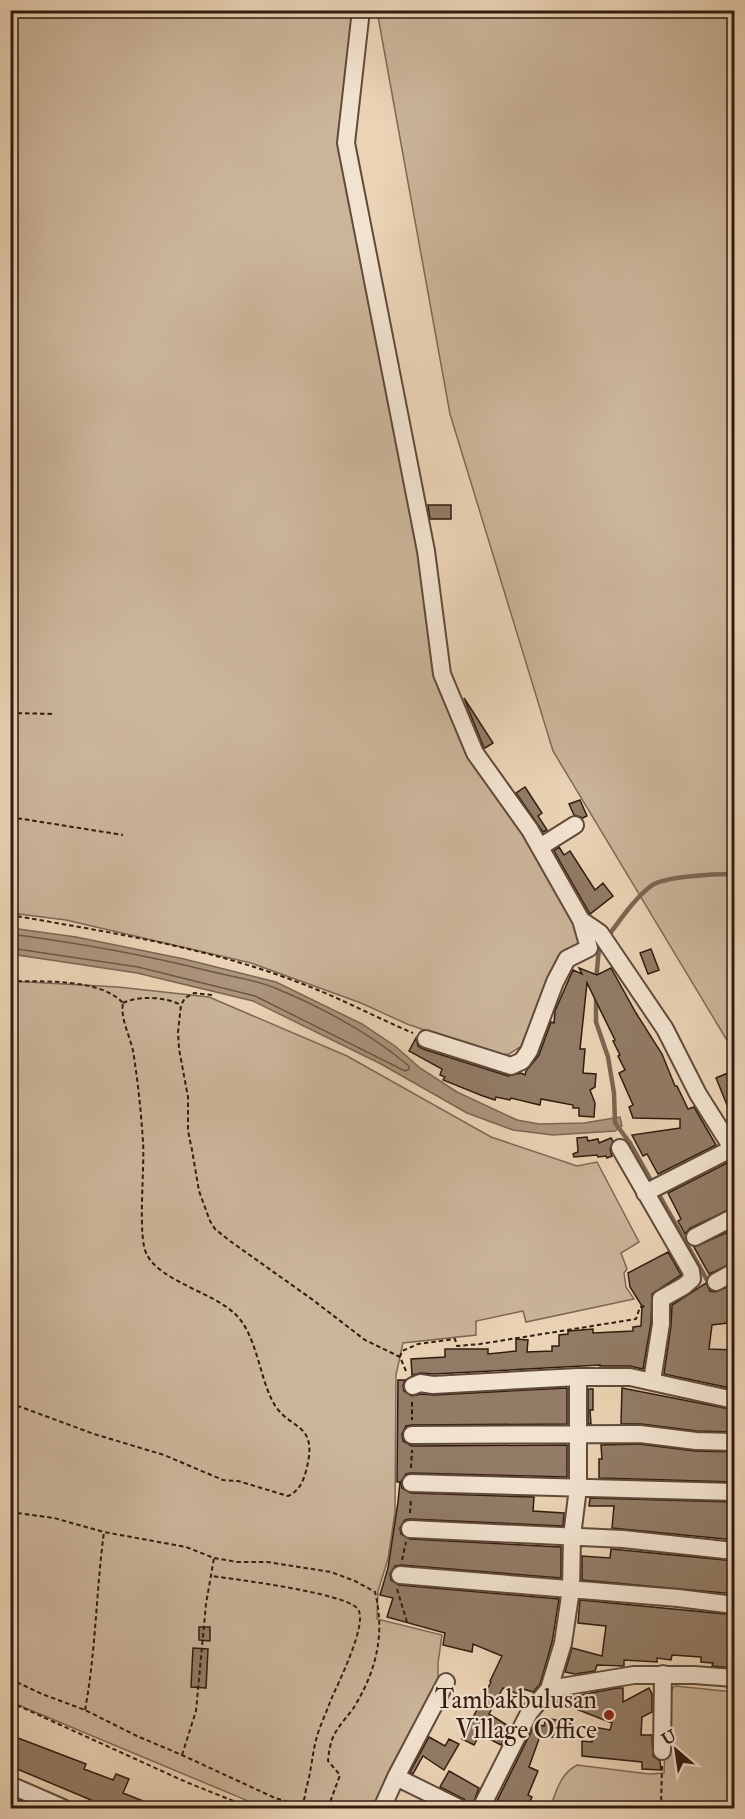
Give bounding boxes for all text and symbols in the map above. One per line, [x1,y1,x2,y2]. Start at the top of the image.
place label: Tambakbulusan Village Office [435,1684,597,1746]
marker: Tambakbulusan Village Office [602,1708,616,1722]
north arrow [646,1720,706,1780]
text: U [659,1725,680,1750]

